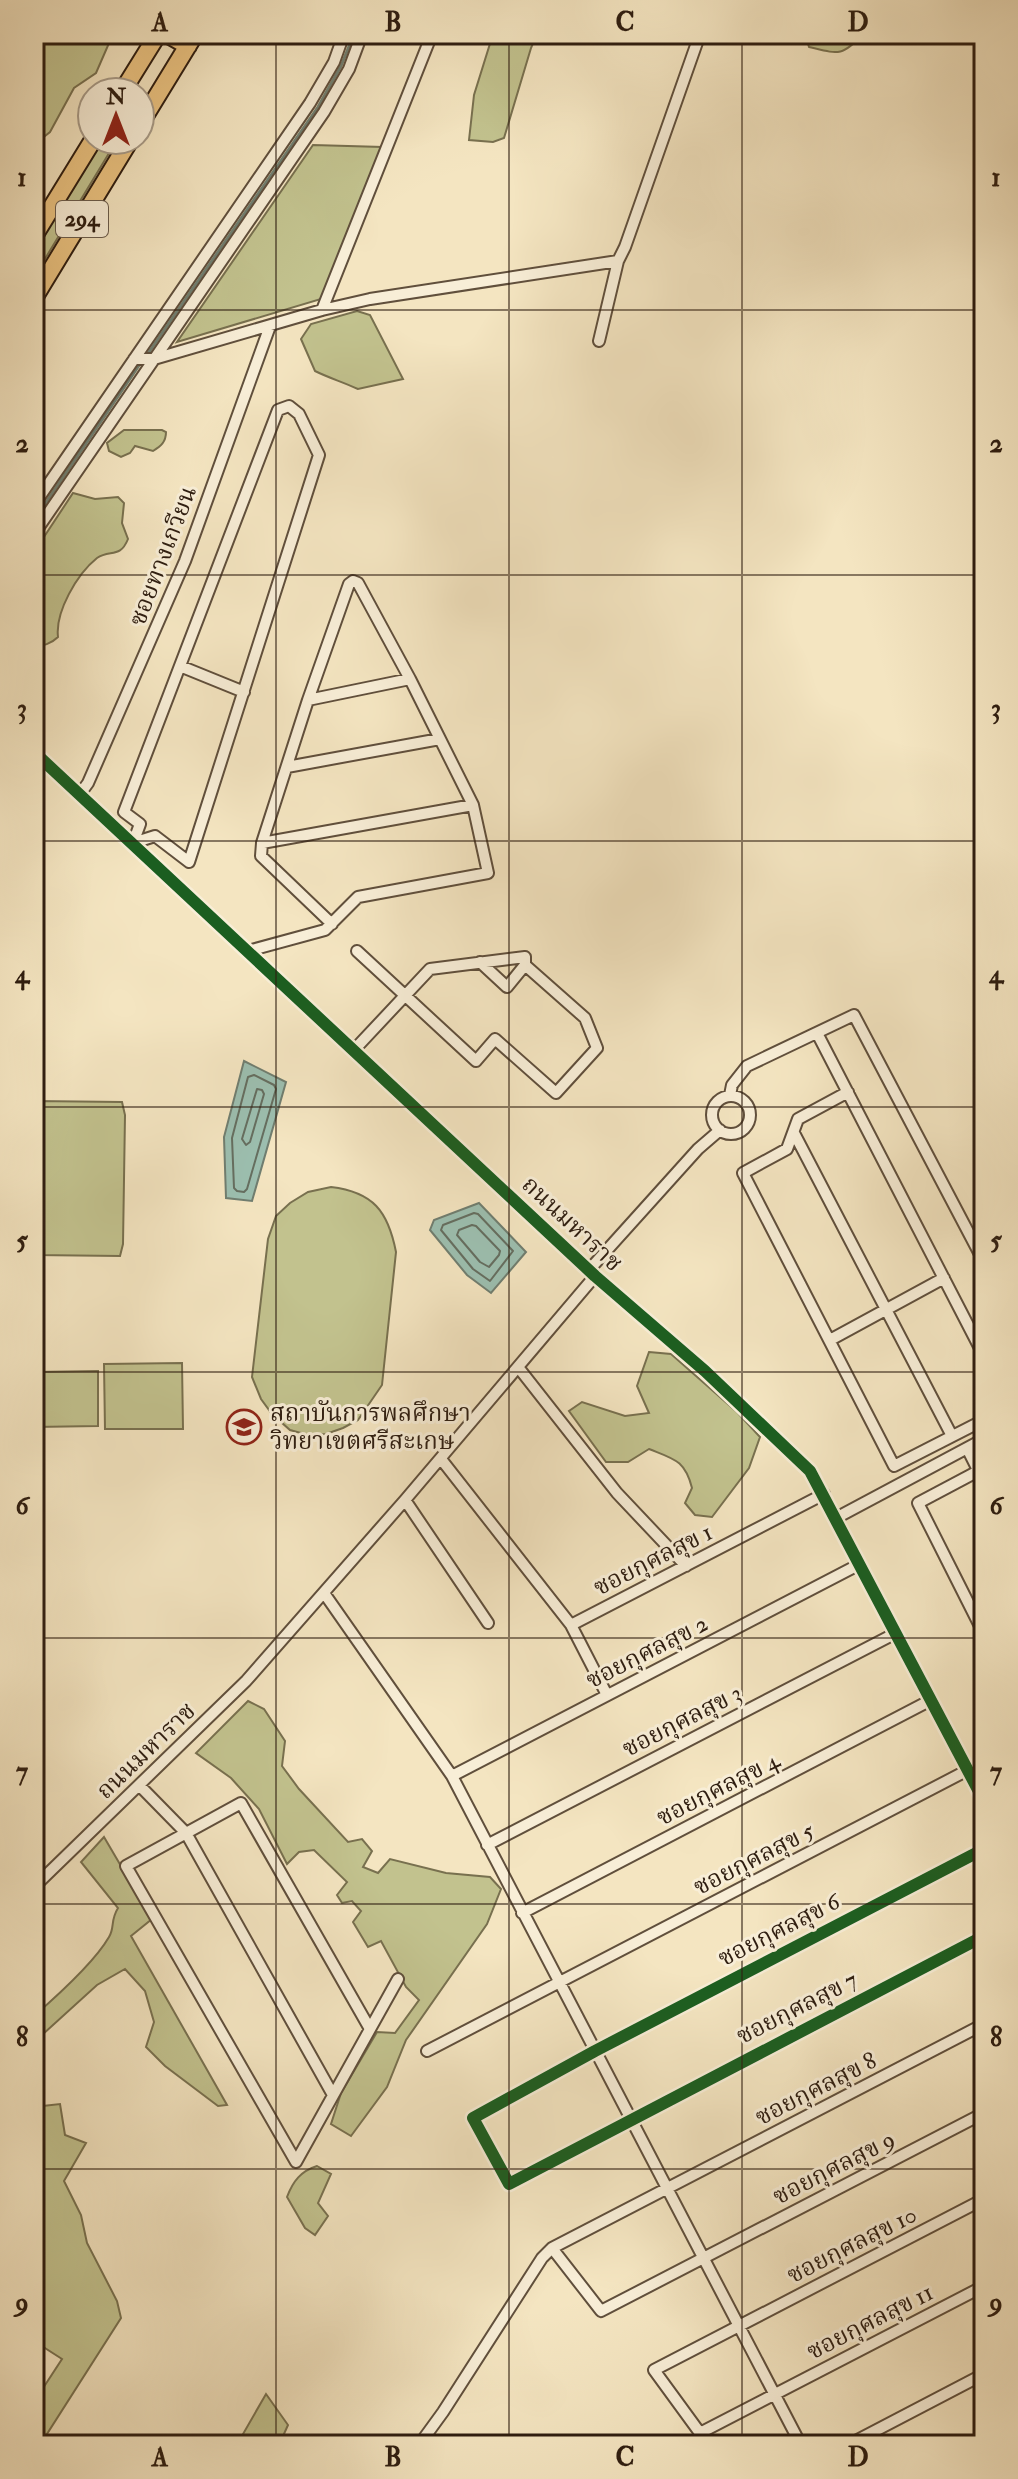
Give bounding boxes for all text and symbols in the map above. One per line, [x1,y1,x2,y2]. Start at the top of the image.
text: A [151,7,169,39]
text: B [384,7,402,39]
text: C [615,7,635,39]
text: D [847,7,869,39]
north arrow [76,76,156,156]
text: N [105,83,126,111]
text: 1 [17,162,27,194]
text: 1 [991,162,1001,194]
road number: 294 [56,201,108,237]
text: 2 [15,428,29,460]
text: 2 [989,428,1003,460]
street label: ซอยทางเกวียน [122,482,204,630]
text: 3 [17,693,27,725]
text: 3 [991,693,1001,725]
text: 4 [14,959,31,991]
text: 4 [988,959,1005,991]
street label: ถนนมหาราช [515,1170,629,1278]
text: 5 [16,1225,28,1257]
text: 5 [990,1225,1002,1257]
place label: สถาบันการพลศึกษา วิทยาเขตศรีสะเกษ [270,1398,471,1457]
school or university icon: สถาบันการพลศึกษา วิทยาเขตศรีสะเกษ [225,1408,263,1446]
text: 6 [15,1490,30,1522]
text: 6 [989,1490,1004,1522]
street label: ซอยกุศลสุข 1 [588,1517,718,1603]
street label: ซอยกุศลสุข 2 [581,1608,713,1696]
street label: ซอยกุศลสุข 3 [617,1678,747,1764]
street label: ถนนมหาราช [90,1696,202,1806]
street label: ซอยกุศลสุข 4 [651,1744,786,1833]
text: 7 [16,1756,28,1788]
text: 7 [990,1756,1002,1788]
street label: ซอยกุศลสุข 5 [688,1815,820,1903]
street label: ซอยกุศลสุข 6 [713,1885,847,1974]
street label: ซอยกุศลสุข 7 [731,1964,863,2052]
text: 8 [16,2022,28,2054]
text: 8 [990,2022,1002,2054]
street label: ซอยกุศลสุข 8 [750,2045,882,2133]
street label: ซอยกุศลสุข 9 [768,2124,900,2212]
street label: ซอยกุศลสุข 10 [782,2199,922,2291]
street label: ซอยกุศลสุข 11 [801,2277,939,2367]
text: 9 [12,2287,29,2319]
text: 9 [986,2287,1003,2319]
text: A [151,2442,169,2474]
text: B [384,2442,402,2474]
text: C [615,2442,635,2474]
text: D [847,2442,869,2474]

